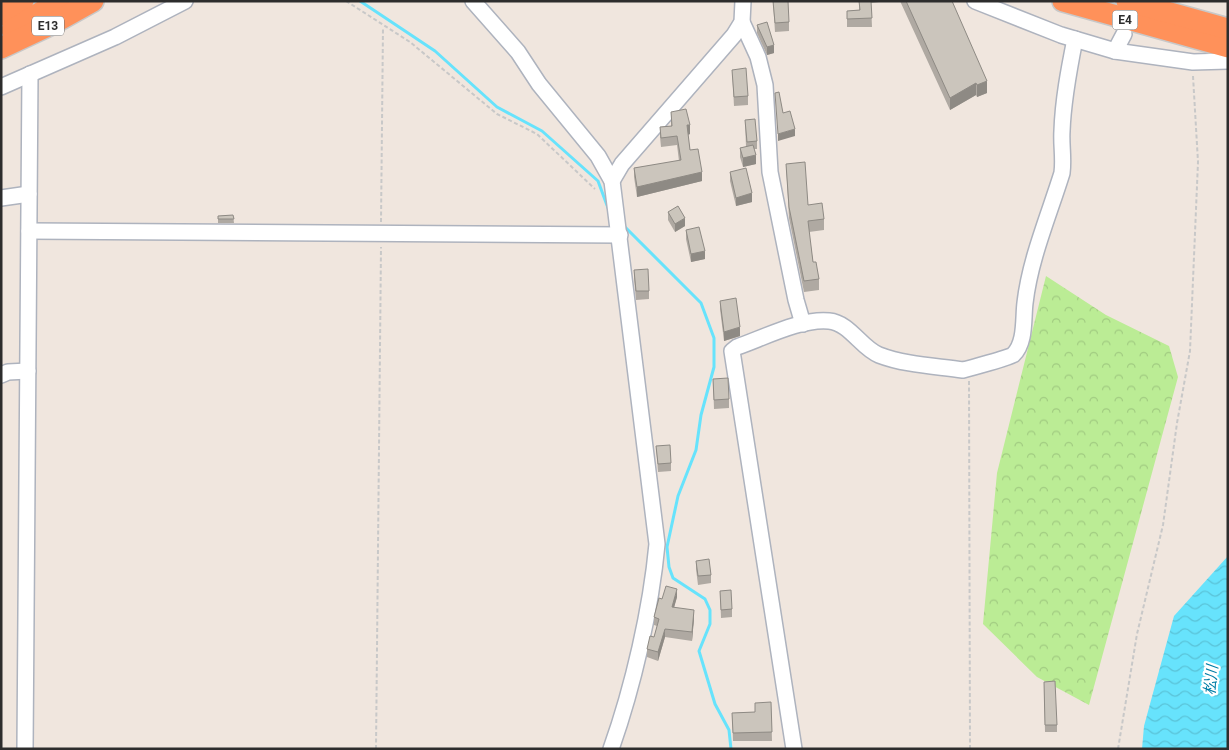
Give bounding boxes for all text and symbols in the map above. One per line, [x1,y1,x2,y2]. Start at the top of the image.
road number: E4 [1112,10,1138,30]
road number: E13 [32,16,64,36]
water label: 松川 [1200,662,1222,696]

